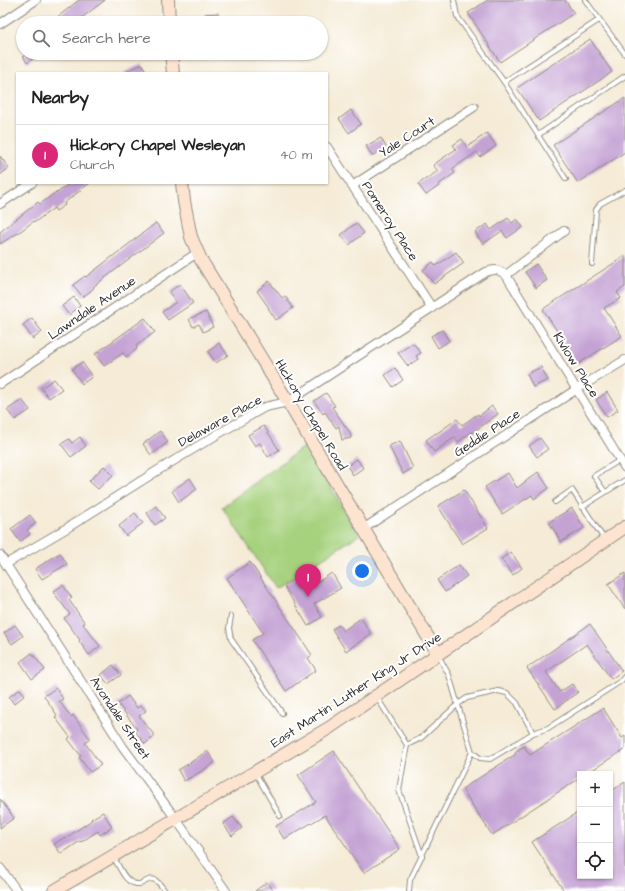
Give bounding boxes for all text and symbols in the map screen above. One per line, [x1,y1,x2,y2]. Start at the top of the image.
search box [16,16,328,60]
icon: search [30,27,52,49]
text: Search here [62,28,151,49]
text: Nearby [32,86,89,110]
street label: Yale Court [376,112,439,162]
text: Hickory Chapel Wesleyan [70,135,245,156]
text: 1 [44,146,46,164]
text: 40 m [280,146,312,164]
text: Church [70,156,114,174]
street label: Pomeroy Place [357,178,423,265]
street label: Lawndale Avenue [45,272,139,344]
street label: Kivlow Place [549,329,603,401]
street label: Hickory Chapel Road [270,356,351,475]
street label: Delaware Place [175,391,265,451]
street label: Geddie Place [450,405,524,461]
your location [352,561,372,581]
pin: 1 [295,564,321,597]
street label: East Martin Luther King Jr Drive [267,628,445,753]
street label: Avondale Street [86,673,155,764]
map controls [577,771,613,879]
button: + [577,771,613,807]
button: − [577,807,613,843]
button: locate [577,843,613,879]

